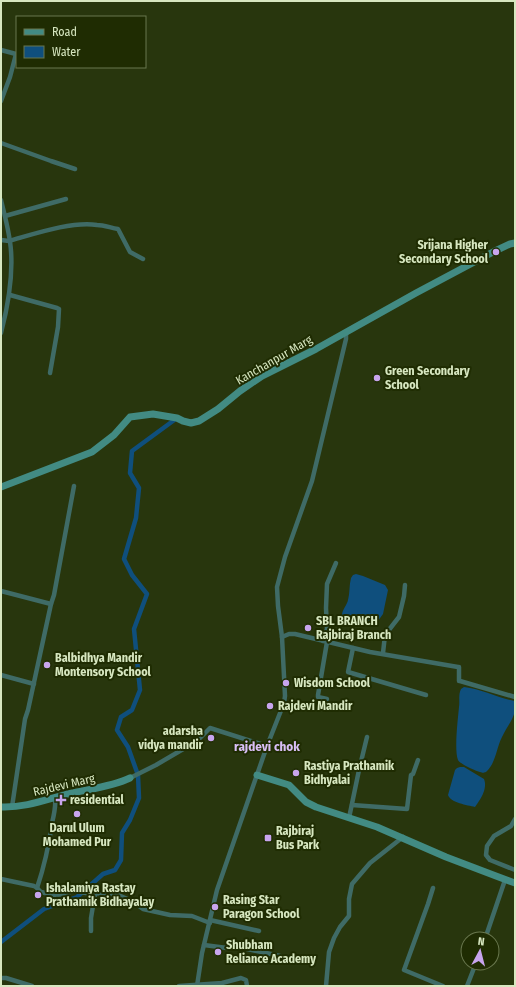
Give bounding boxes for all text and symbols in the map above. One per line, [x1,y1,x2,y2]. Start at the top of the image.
legend [16,16,146,68]
text: Road [52,25,77,39]
text: Water [52,45,81,59]
place label: Srijana Higher Secondary School [399,238,489,266]
marker: Srijana Higher Secondary School [491,247,501,257]
street label: Kanchanpur Marg [233,332,315,388]
place label: Green Secondary School [385,364,470,392]
marker: Green Secondary School [372,373,382,383]
place label: SBL BRANCH Rajbiraj Branch [316,614,391,642]
marker: SBL BRANCH Rajbiraj Branch [303,623,313,633]
place label: Balbidhya Mandir Montensory School [55,651,152,679]
marker: Balbidhya Mandir Montensory School [42,660,52,670]
place label: Wisdom School [294,676,371,690]
marker: Wisdom School [281,678,291,688]
place label: Rajdevi Mandir [278,699,353,713]
marker: Rajdevi Mandir [265,701,275,711]
place label: adarsha vidya mandir [137,724,204,752]
marker: adarsha vidya mandir [206,733,216,743]
district label: rajdevi chok [234,739,300,754]
place label: Rastiya Prathamik Bidhyalai [304,759,395,787]
marker: Rastiya Prathamik Bidhyalai [291,768,301,778]
street label: Rajdevi Marg [32,771,97,799]
place label: residential [70,793,125,807]
marker: residential [55,794,67,806]
marker: Darul Ulum Mohamed Pur [72,809,82,819]
place label: Darul Ulum Mohamed Pur [43,821,112,849]
place label: Rajbiraj Bus Park [276,824,320,852]
marker: Rajbiraj Bus Park [263,833,273,843]
place label: Ishalamiya Rastay Prathamik Bidhayalay [46,881,154,909]
marker: Ishalamiya Rastay Prathamik Bidhayalay [33,890,43,900]
place label: Rasing Star Paragon School [223,893,300,921]
marker: Rasing Star Paragon School [210,902,220,912]
north arrow [460,931,500,971]
text: N [477,935,485,948]
place label: Shubham Reliance Academy [226,938,316,966]
marker: Shubham Reliance Academy [213,947,223,957]

